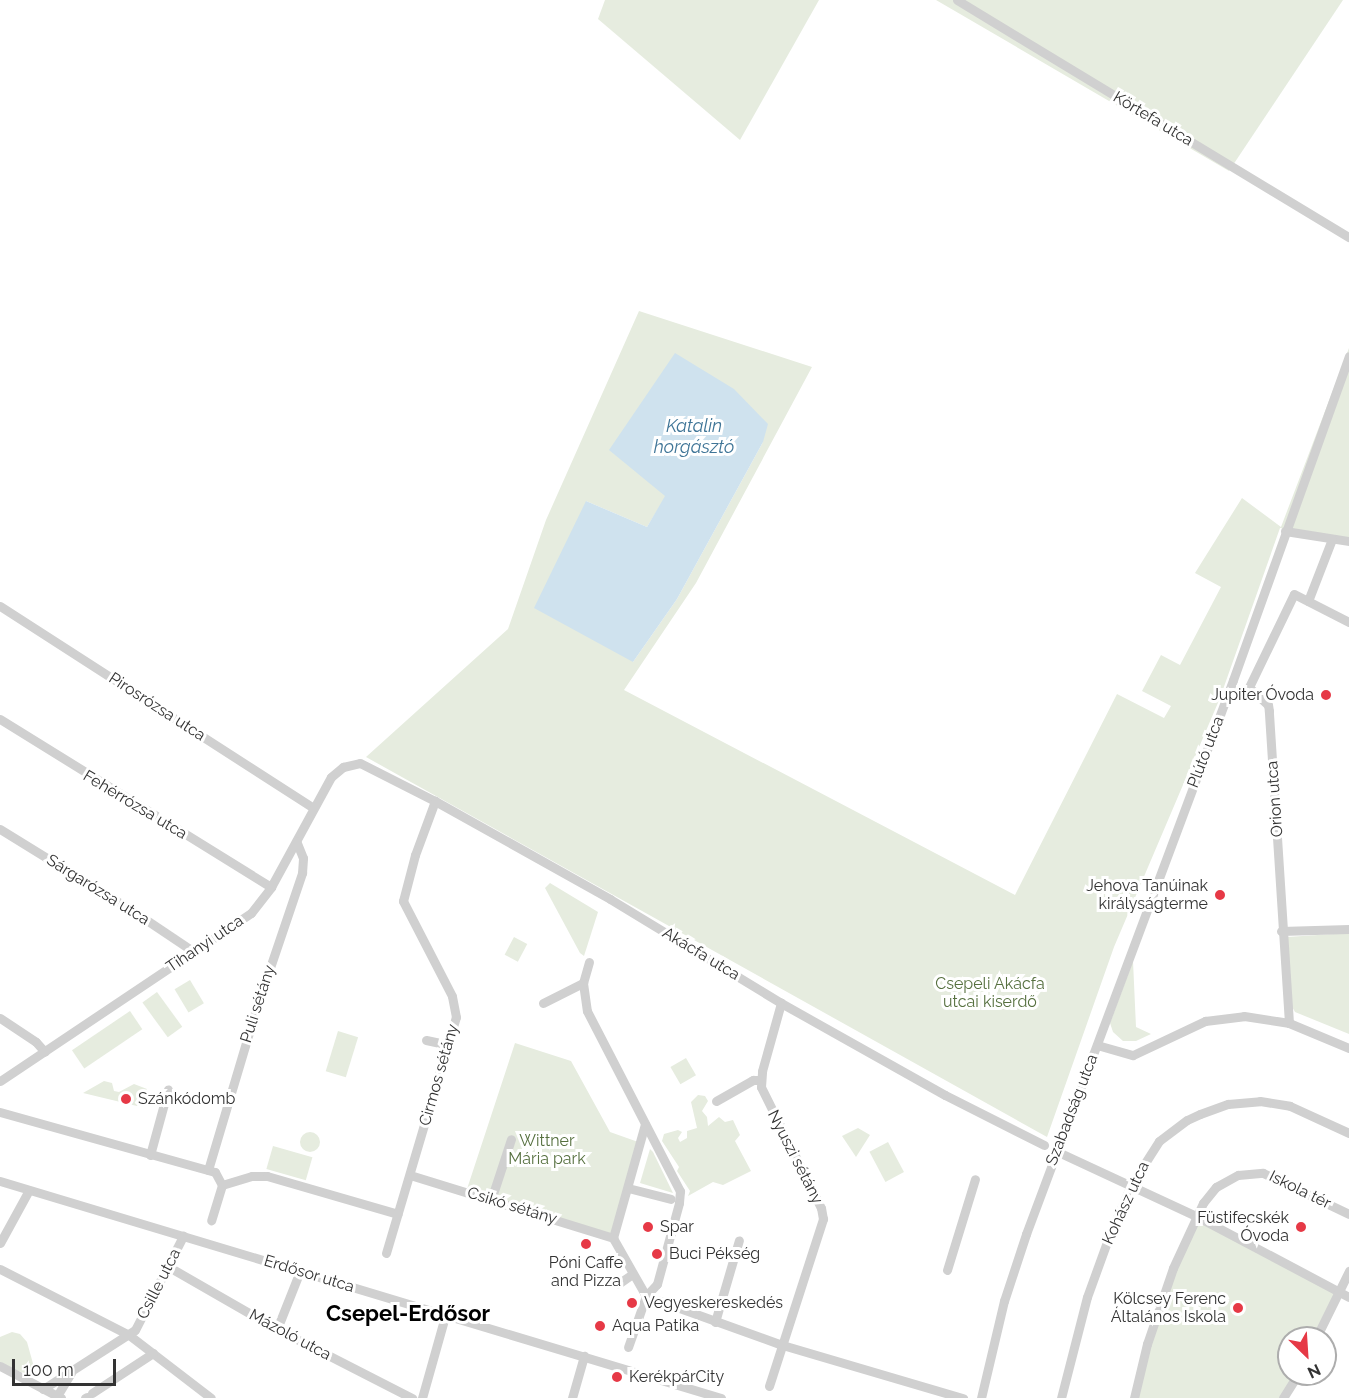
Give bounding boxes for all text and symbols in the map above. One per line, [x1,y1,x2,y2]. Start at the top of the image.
street label: Körtefa utca [1110,88,1196,150]
water label: Katalin horgásztó [654,416,734,458]
street label: Pirosrózsa utca [105,669,209,745]
place label: Jupiter Óvoda [1211,685,1314,705]
marker: Jupiter Óvoda [1319,688,1333,702]
street label: Plútó utca [1184,714,1228,790]
street label: Orion utca [1263,760,1287,838]
street label: Fehérrózsa utca [80,766,190,844]
street label: Sárgarózsa utca [43,851,153,929]
place label: Jehova Tanúinak királyságterme [1086,876,1208,914]
marker: Jehova Tanúinak királyságterme [1213,888,1227,902]
street label: Tihanyi utca [163,911,247,977]
street label: Akácfa utca [659,923,743,985]
street label: Puli sétány [236,963,280,1045]
park label: Csepeli Akácfa utcai kiserdő [935,974,1045,1012]
street label: Cirmos sétány [415,1022,463,1128]
street label: Szabadság utca [1042,1052,1102,1168]
place label: Szánkódomb [138,1089,235,1109]
marker: Szánkódomb [119,1092,133,1106]
street label: Nyuszi sétány [763,1107,827,1207]
park label: Wittner Mária park [508,1131,586,1169]
street label: Kohász utca [1098,1158,1154,1248]
street label: Iskola tér [1266,1167,1334,1213]
street label: Csikó sétány [465,1183,559,1229]
place label: Füstifecskék Óvoda [1197,1208,1289,1246]
place label: Spar [660,1217,694,1237]
marker: Spar [641,1220,655,1234]
marker: Füstifecskék Óvoda [1294,1220,1308,1234]
marker: Póni Caffe and Pizza [579,1237,593,1251]
place label: Buci Pékség [669,1244,760,1264]
street label: Csille utca [133,1246,185,1322]
marker: Buci Pékség [650,1247,664,1261]
street label: Erdősor utca [261,1251,357,1297]
place label: Póni Caffe and Pizza [549,1253,623,1291]
place label: Kölcsey Ferenc Általános Iskola [1111,1289,1226,1327]
place label: Vegyeskereskedés [644,1293,783,1313]
marker: Vegyeskereskedés [625,1296,639,1310]
district label: Csepel-Erdősor [326,1301,490,1327]
marker: Kölcsey Ferenc Általános Iskola [1231,1301,1245,1315]
street label: Mázoló utca [246,1305,334,1365]
place label: Aqua Patika [612,1316,699,1336]
marker: Aqua Patika [593,1319,607,1333]
north arrow [1277,1326,1337,1386]
scale bar [15,1347,118,1385]
text: 100 m [23,1359,74,1380]
text: N [1304,1360,1324,1382]
place label: KerékpárCity [629,1367,724,1387]
marker: KerékpárCity [610,1370,624,1384]

